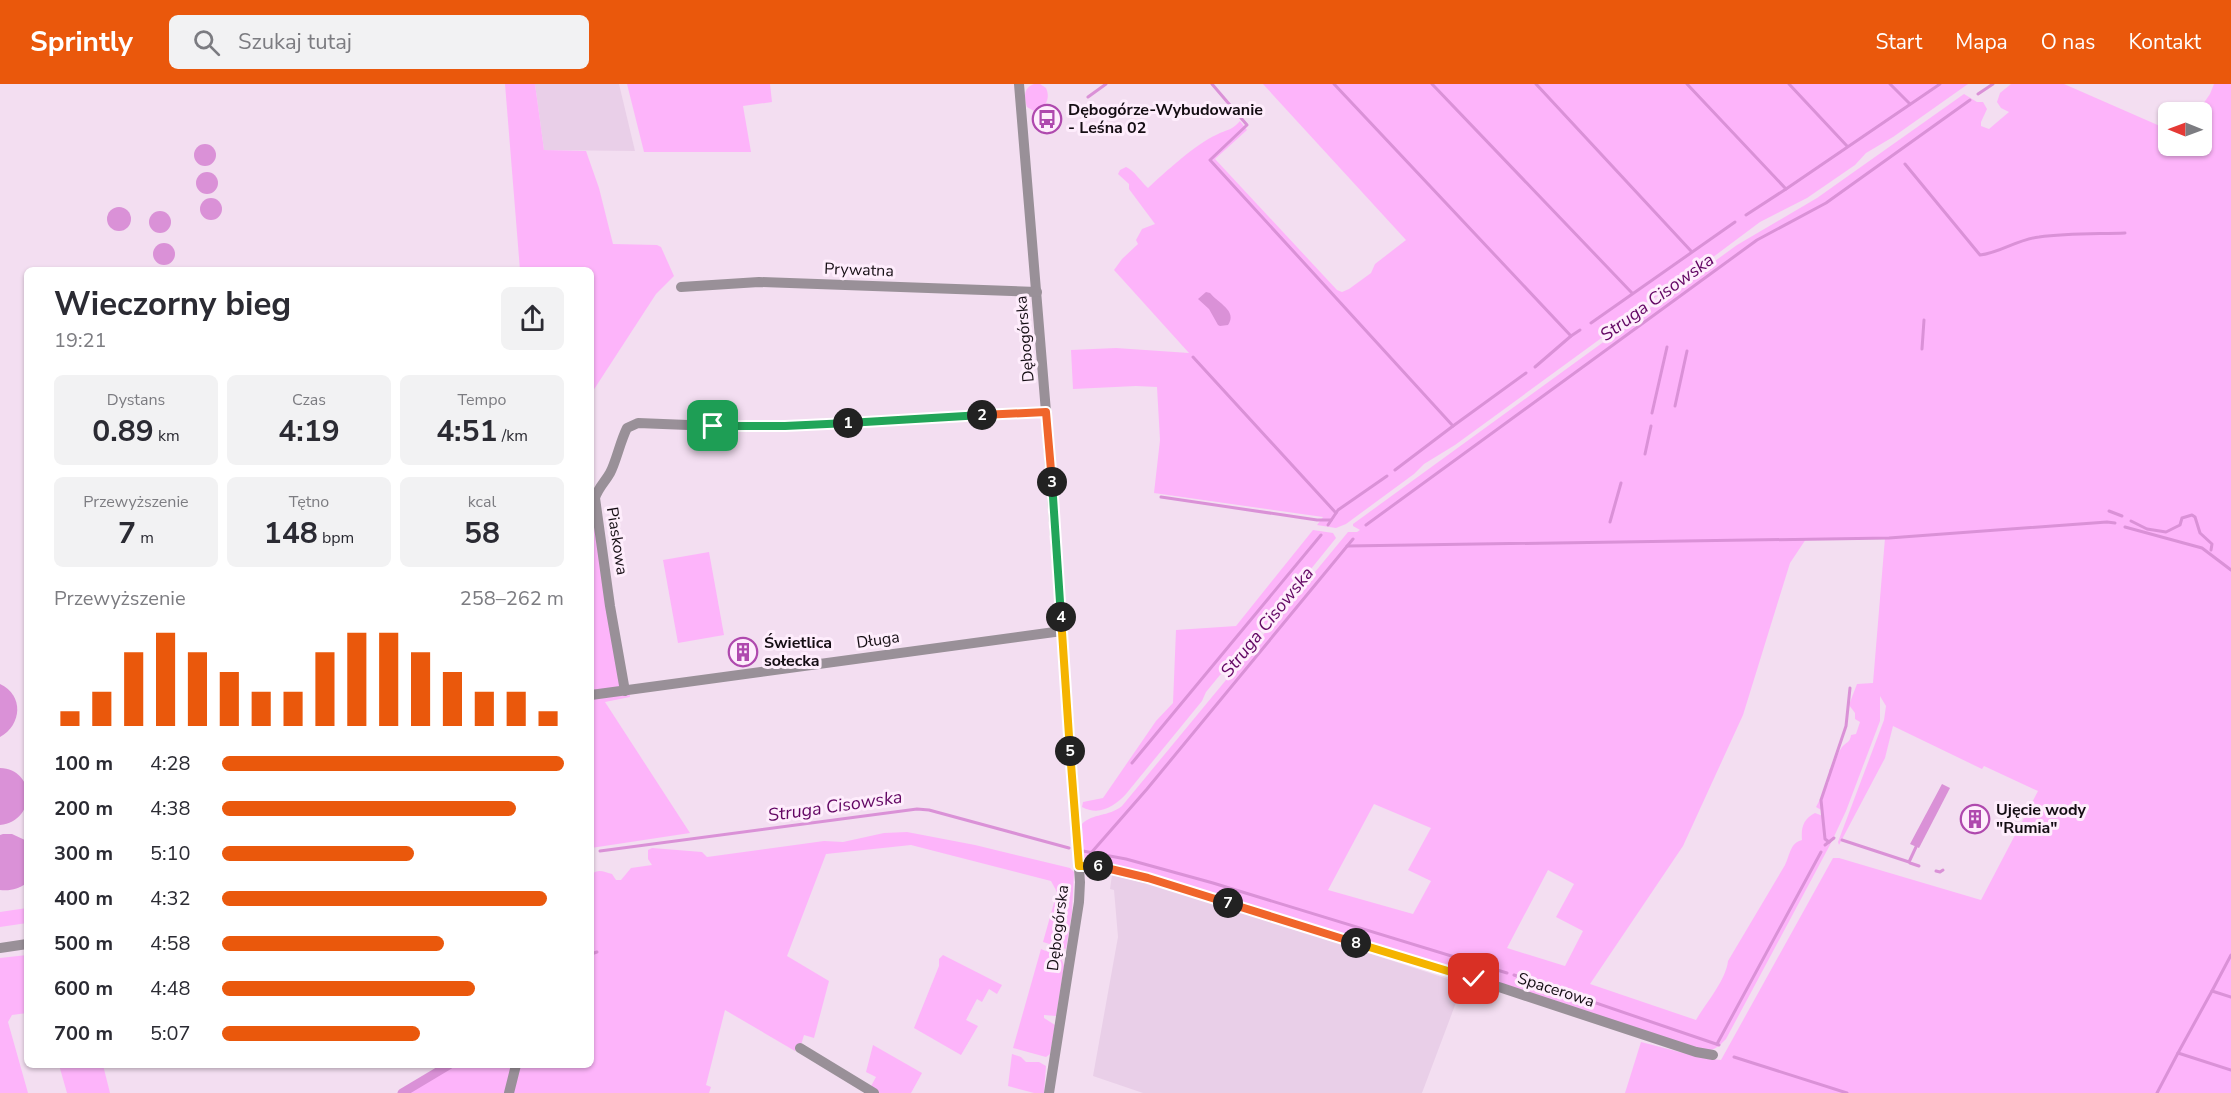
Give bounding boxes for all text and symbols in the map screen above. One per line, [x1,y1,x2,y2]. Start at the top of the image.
search box [169,15,589,69]
text: Sprintly [30,23,133,61]
icon: search [190,26,223,59]
text: Szukaj tutaj [238,27,352,57]
text: Start [1876,28,1922,56]
text: Mapa [1955,28,2008,56]
text: O nas [2041,28,2095,56]
text: Kontakt [2128,28,2201,56]
place label: Dębogórze-Wybudowanie - Leśna 02 [1068,99,1263,139]
north arrow [2158,102,2212,156]
map controls [2158,102,2212,156]
bus stop icon: Dębogórze-Wybudowanie - Leśna 02 [1031,103,1063,135]
water label: Struga Cisowska [1595,247,1719,347]
street label: Prywatna [824,258,894,282]
text: Wieczorny bieg [54,282,291,327]
button: share [501,287,564,350]
street label: Dębogórska [1010,295,1040,383]
text: 19:21 [54,327,107,354]
text: Dystans [107,389,165,411]
text: Czas [292,389,326,411]
text: Tempo [458,389,506,411]
pin [687,400,738,451]
pin: 2 [967,400,997,430]
text: 2 [977,404,987,426]
pin: 1 [833,408,863,438]
icon: arrive [696,409,729,442]
text: 0.89 [92,411,154,452]
text: 4:19 [278,411,340,452]
text: 4:51 [436,411,498,452]
text: 1 [843,412,853,434]
text: km [154,425,180,447]
text: /km [498,425,528,447]
pin: 3 [1037,467,1067,497]
text: 3 [1047,471,1057,493]
text: Przewyższenie [83,491,189,513]
text: Tętno [289,491,329,513]
text: kcal [468,491,496,513]
street label: Piaskowa [601,506,633,576]
text: 7 [118,513,136,554]
text: 148 [264,513,318,554]
text: 58 [464,513,500,554]
text: m [136,527,154,549]
text: bpm [318,527,354,549]
water label: Struga Cisowska [1215,562,1319,682]
text: Przewyższenie [54,585,186,612]
text: 258–262 m [460,585,564,612]
pin: 4 [1046,602,1076,632]
text: 4 [1056,606,1066,628]
street label: Długa [855,626,901,654]
place label: Świetlica sołecka [764,632,832,672]
building icon: Świetlica sołecka [727,636,759,668]
pin: 5 [1055,736,1085,766]
text: 5 [1065,740,1075,762]
text: 100 m [54,750,113,777]
text: 4:28 [150,750,191,777]
water label: Struga Cisowska [766,785,904,827]
text: 200 m [54,795,113,822]
text: 4:38 [150,795,191,822]
place label: Ujęcie wody "Rumia" [1996,799,2087,839]
building icon: Ujęcie wody "Rumia" [1959,803,1991,835]
text: 300 m [54,840,113,867]
text: 5:10 [150,840,191,867]
pin: 6 [1083,851,1113,881]
text: 6 [1093,855,1103,877]
street label: Dębogórska [1042,884,1074,972]
text: 400 m [54,885,113,912]
text: 4:32 [150,885,191,912]
pin: 7 [1213,888,1243,918]
text: 7 [1223,892,1233,914]
pin: 8 [1341,928,1371,958]
text: 500 m [54,930,113,957]
text: 4:58 [150,930,191,957]
text: 8 [1351,932,1361,954]
pin [1448,953,1499,1004]
icon: check [1457,962,1490,995]
street label: Spacerowa [1515,967,1597,1013]
text: 600 m [54,975,113,1002]
text: 4:48 [150,975,191,1002]
text: 700 m [54,1020,113,1047]
text: 5:07 [150,1020,191,1047]

